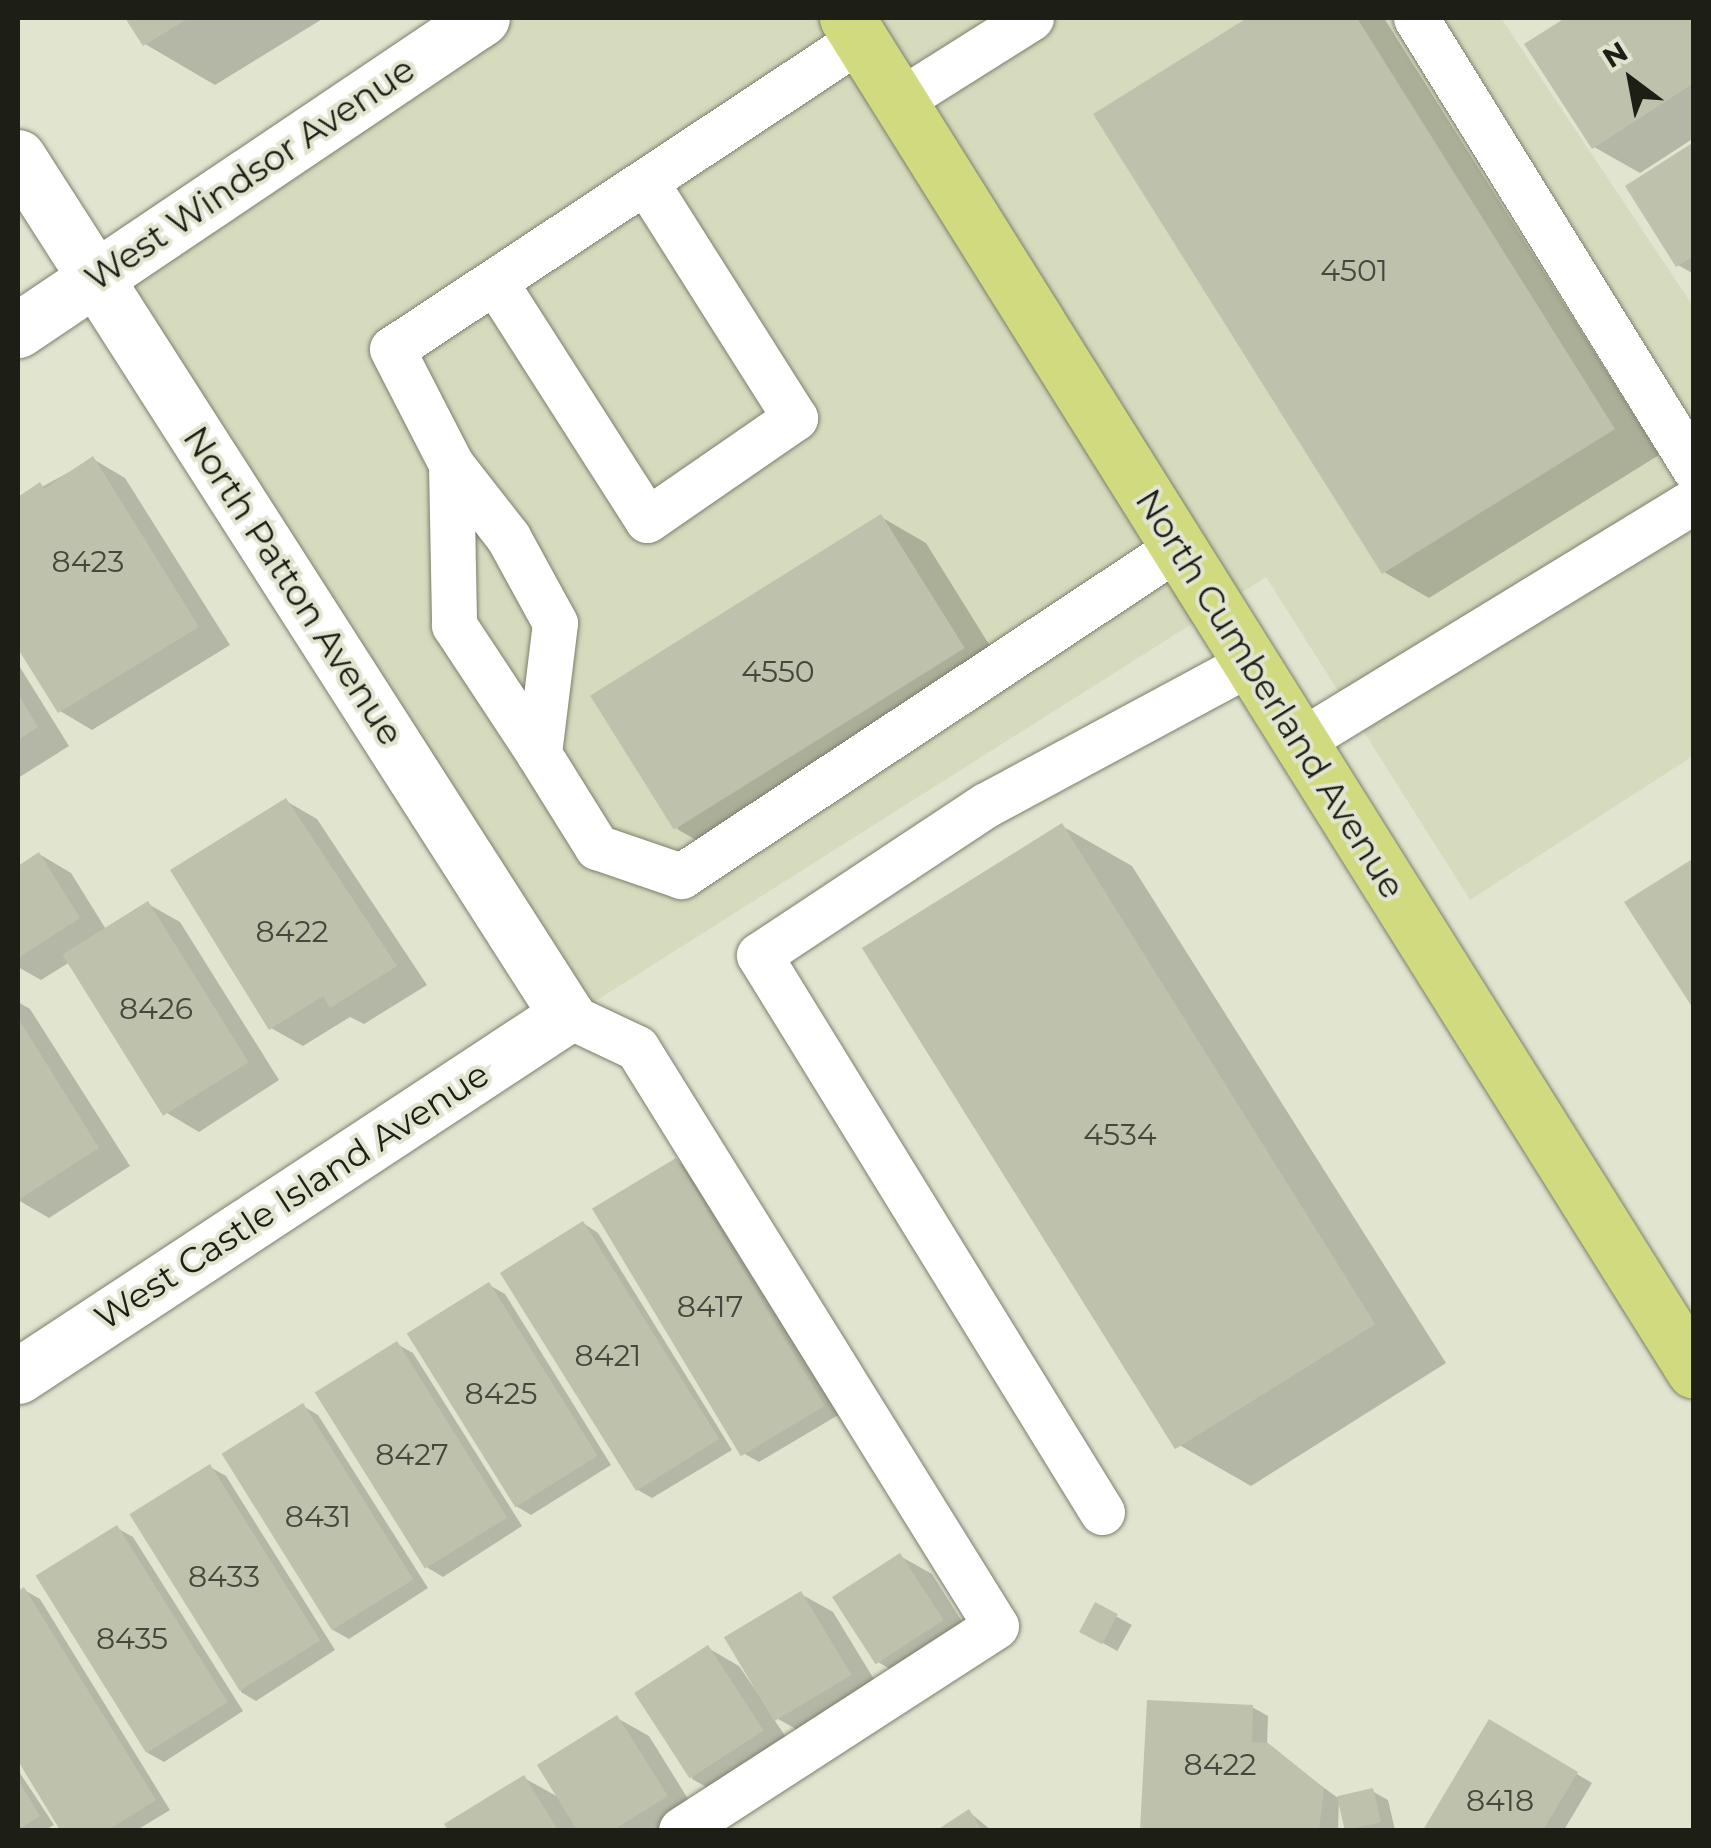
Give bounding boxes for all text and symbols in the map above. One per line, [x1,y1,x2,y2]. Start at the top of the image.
north arrow [1581,30,1681,130]
text: N [1597,34,1634,75]
street label: West Windsor Avenue [77,48,423,300]
house number: 4501 [1320,253,1388,289]
street label: North Patton Avenue [174,419,412,753]
street label: North Cumberland Avenue [1127,482,1413,906]
house number: 8423 [52,544,124,580]
house number: 4550 [741,654,815,690]
house number: 8422 [256,914,328,950]
house number: 8426 [119,991,193,1027]
street label: West Castle Island Avenue [87,1053,497,1339]
house number: 4534 [1083,1117,1157,1153]
house number: 8417 [677,1289,743,1325]
house number: 8421 [575,1338,641,1374]
house number: 8425 [465,1376,537,1412]
house number: 8427 [375,1437,449,1473]
house number: 8431 [285,1499,351,1535]
house number: 8433 [188,1559,260,1595]
house number: 8435 [96,1621,168,1657]
house number: 8422 [1184,1747,1256,1783]
house number: 8418 [1466,1783,1534,1819]

